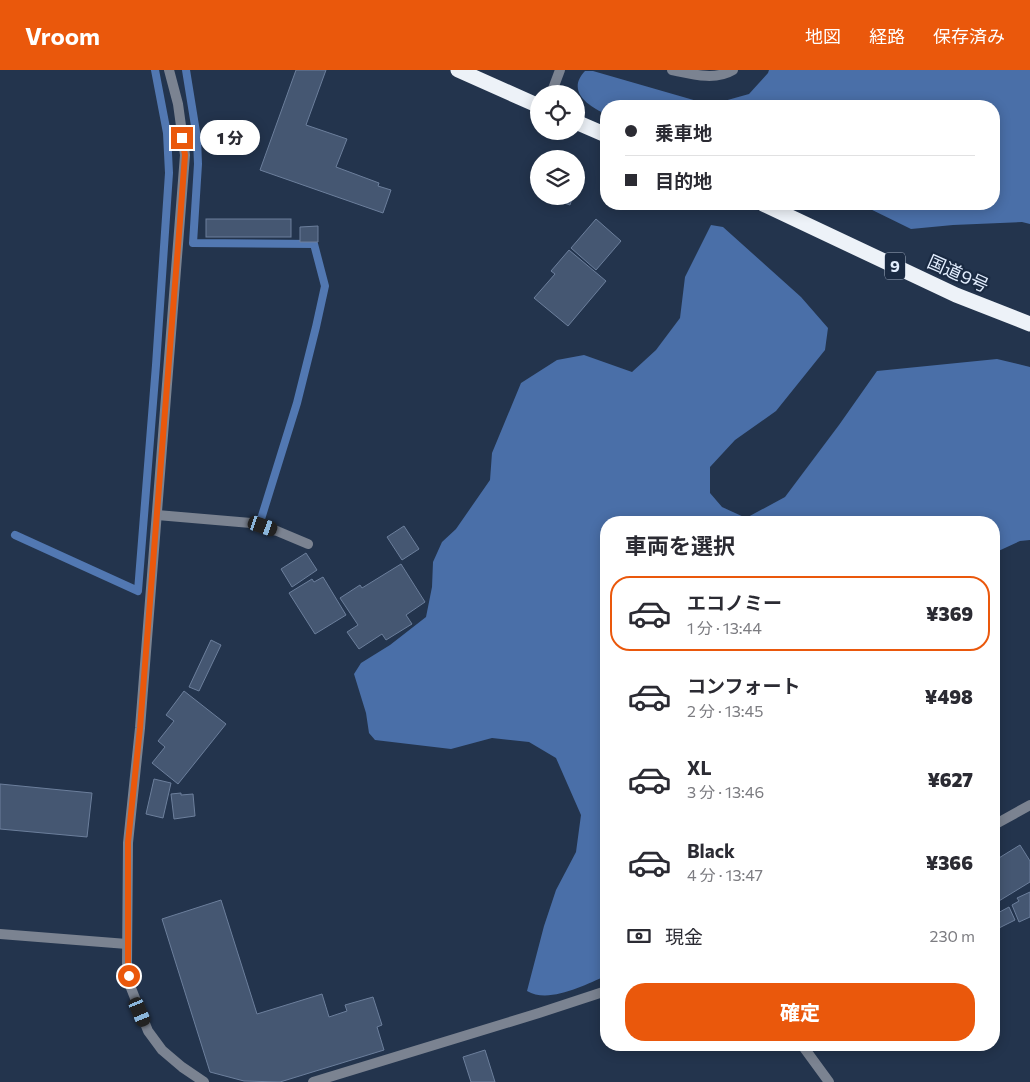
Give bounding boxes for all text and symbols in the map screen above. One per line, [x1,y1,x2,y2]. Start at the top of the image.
text: Vroom [25,21,100,50]
text: 地図 [805,25,841,47]
text: 経路 [869,25,905,47]
text: 保存済み [933,25,1005,47]
map controls [530,85,585,205]
button: locate [530,85,585,140]
callout: 1 分 [200,120,260,156]
text: 乗車地 [655,121,712,144]
route end [171,127,193,149]
text: 1 分 [217,128,243,147]
button: layers [530,150,585,205]
text: 目的地 [655,169,712,192]
street label: 国道9号 [924,250,993,296]
road number: 9 [885,252,905,280]
car [246,514,279,538]
text: 車両を選択 [625,532,735,559]
icon: car [627,591,672,636]
text: エコノミー [687,591,782,614]
text: ¥369 [926,602,973,625]
text: 1 分 · 13:44 [687,618,762,637]
icon: car [627,674,672,719]
text: コンフォート [687,674,800,697]
text: ¥498 [925,685,973,708]
text: 2 分 · 13:45 [687,701,763,720]
text: XL [687,756,712,779]
icon: car [627,757,672,802]
text: ¥627 [927,768,973,791]
text: 3 分 · 13:46 [687,782,764,801]
text: Black [687,839,735,862]
icon: car [627,840,672,885]
text: ¥366 [926,851,973,874]
text: 4 分 · 13:47 [687,865,763,884]
icon: cash [625,922,653,950]
text: 現金 [665,925,703,948]
text: 230 m [930,926,975,945]
route start [118,965,140,987]
button: 確定 [625,983,975,1041]
car [127,995,152,1029]

